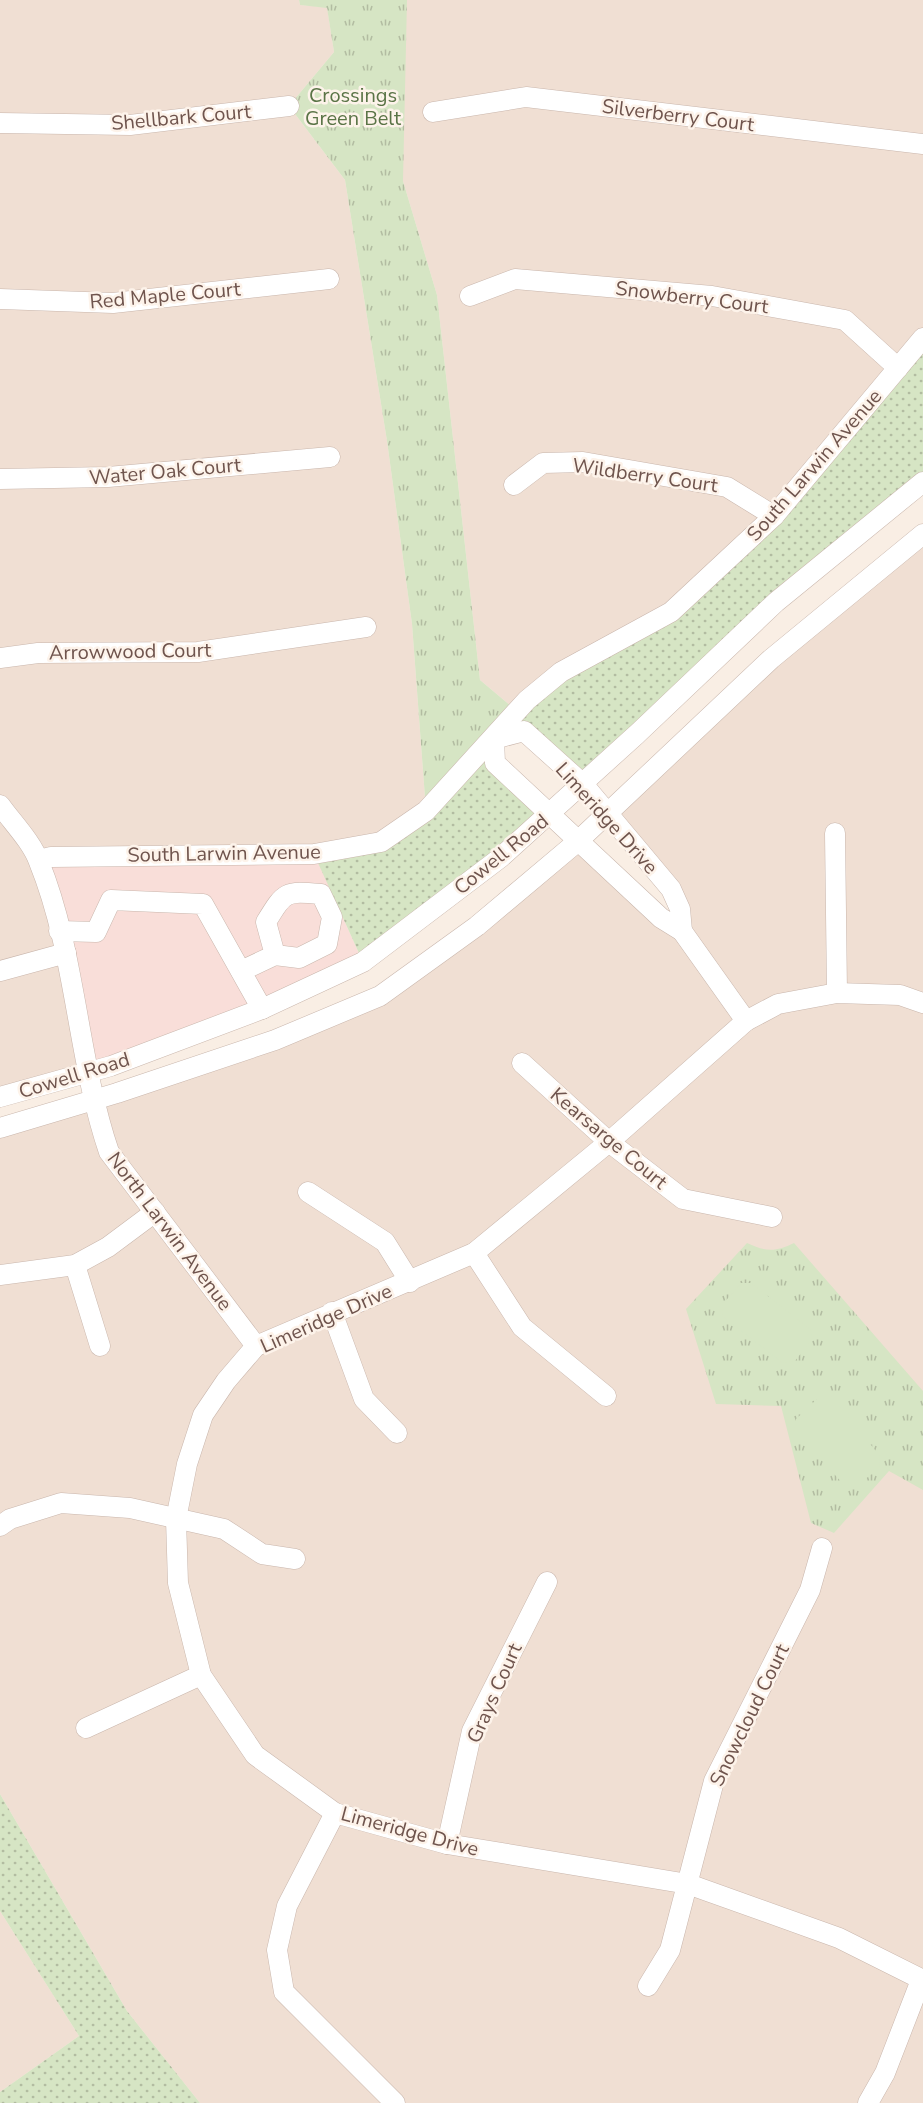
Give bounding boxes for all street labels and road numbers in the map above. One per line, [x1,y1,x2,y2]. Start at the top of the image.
street label: Silverberry Court [600,93,757,138]
street label: Shellbark Court [110,98,253,137]
street label: Red Maple Court [88,275,243,316]
street label: Snowberry Court [614,275,771,320]
street label: South Larwin Avenue [741,383,888,547]
street label: Water Oak Court [88,451,243,492]
street label: Wildberry Court [570,452,720,499]
street label: Arrowwood Court [49,637,212,666]
street label: Limeridge Drive [549,757,664,880]
street label: Cowell Road [448,808,554,901]
street label: South Larwin Avenue [127,838,321,869]
street label: Cowell Road [15,1046,133,1105]
street label: Kearsarge Court [544,1081,674,1196]
street label: North Larwin Avenue [101,1146,238,1316]
street label: Limeridge Drive [256,1277,396,1360]
street label: Grays Court [460,1638,529,1747]
street label: Snowcloud Court [703,1639,796,1791]
street label: Limeridge Drive [338,1800,482,1863]

